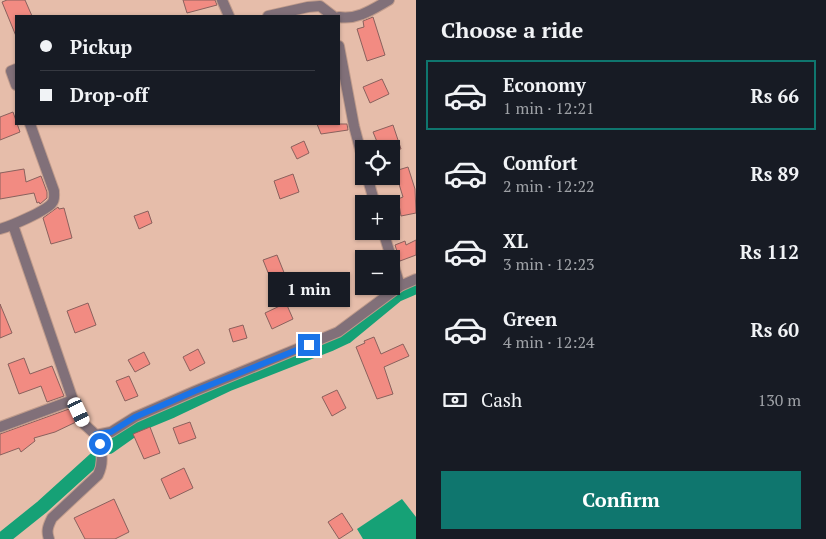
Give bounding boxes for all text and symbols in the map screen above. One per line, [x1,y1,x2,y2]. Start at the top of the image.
text: Choose a ride [441,15,583,44]
text: Pickup [70,34,132,59]
text: Economy [503,72,586,97]
icon: car [443,73,488,118]
text: Drop-off [70,82,148,107]
text: Rs 66 [751,83,799,108]
text: 1 min · 12:21 [503,97,595,119]
map controls [355,140,400,295]
button: locate [355,140,400,185]
text: Comfort [503,150,578,175]
icon: car [443,151,488,196]
text: Rs 89 [751,161,799,186]
text: 2 min · 12:22 [503,175,595,197]
button: + [355,195,400,240]
text: XL [503,228,528,253]
icon: car [443,229,488,274]
text: Rs 112 [740,239,799,264]
button: − [355,250,400,295]
text: 3 min · 12:23 [503,253,595,275]
callout: 1 min [268,272,350,308]
text: 1 min [287,278,331,300]
text: Green [503,306,557,331]
icon: car [443,307,488,352]
text: Rs 60 [751,317,799,342]
text: 4 min · 12:24 [503,331,595,353]
route end [298,334,320,356]
icon: cash [441,386,469,414]
text: Cash [481,387,522,412]
text: 130 m [758,389,801,411]
car [65,395,92,429]
route start [89,433,111,455]
button: Confirm [441,471,801,529]

